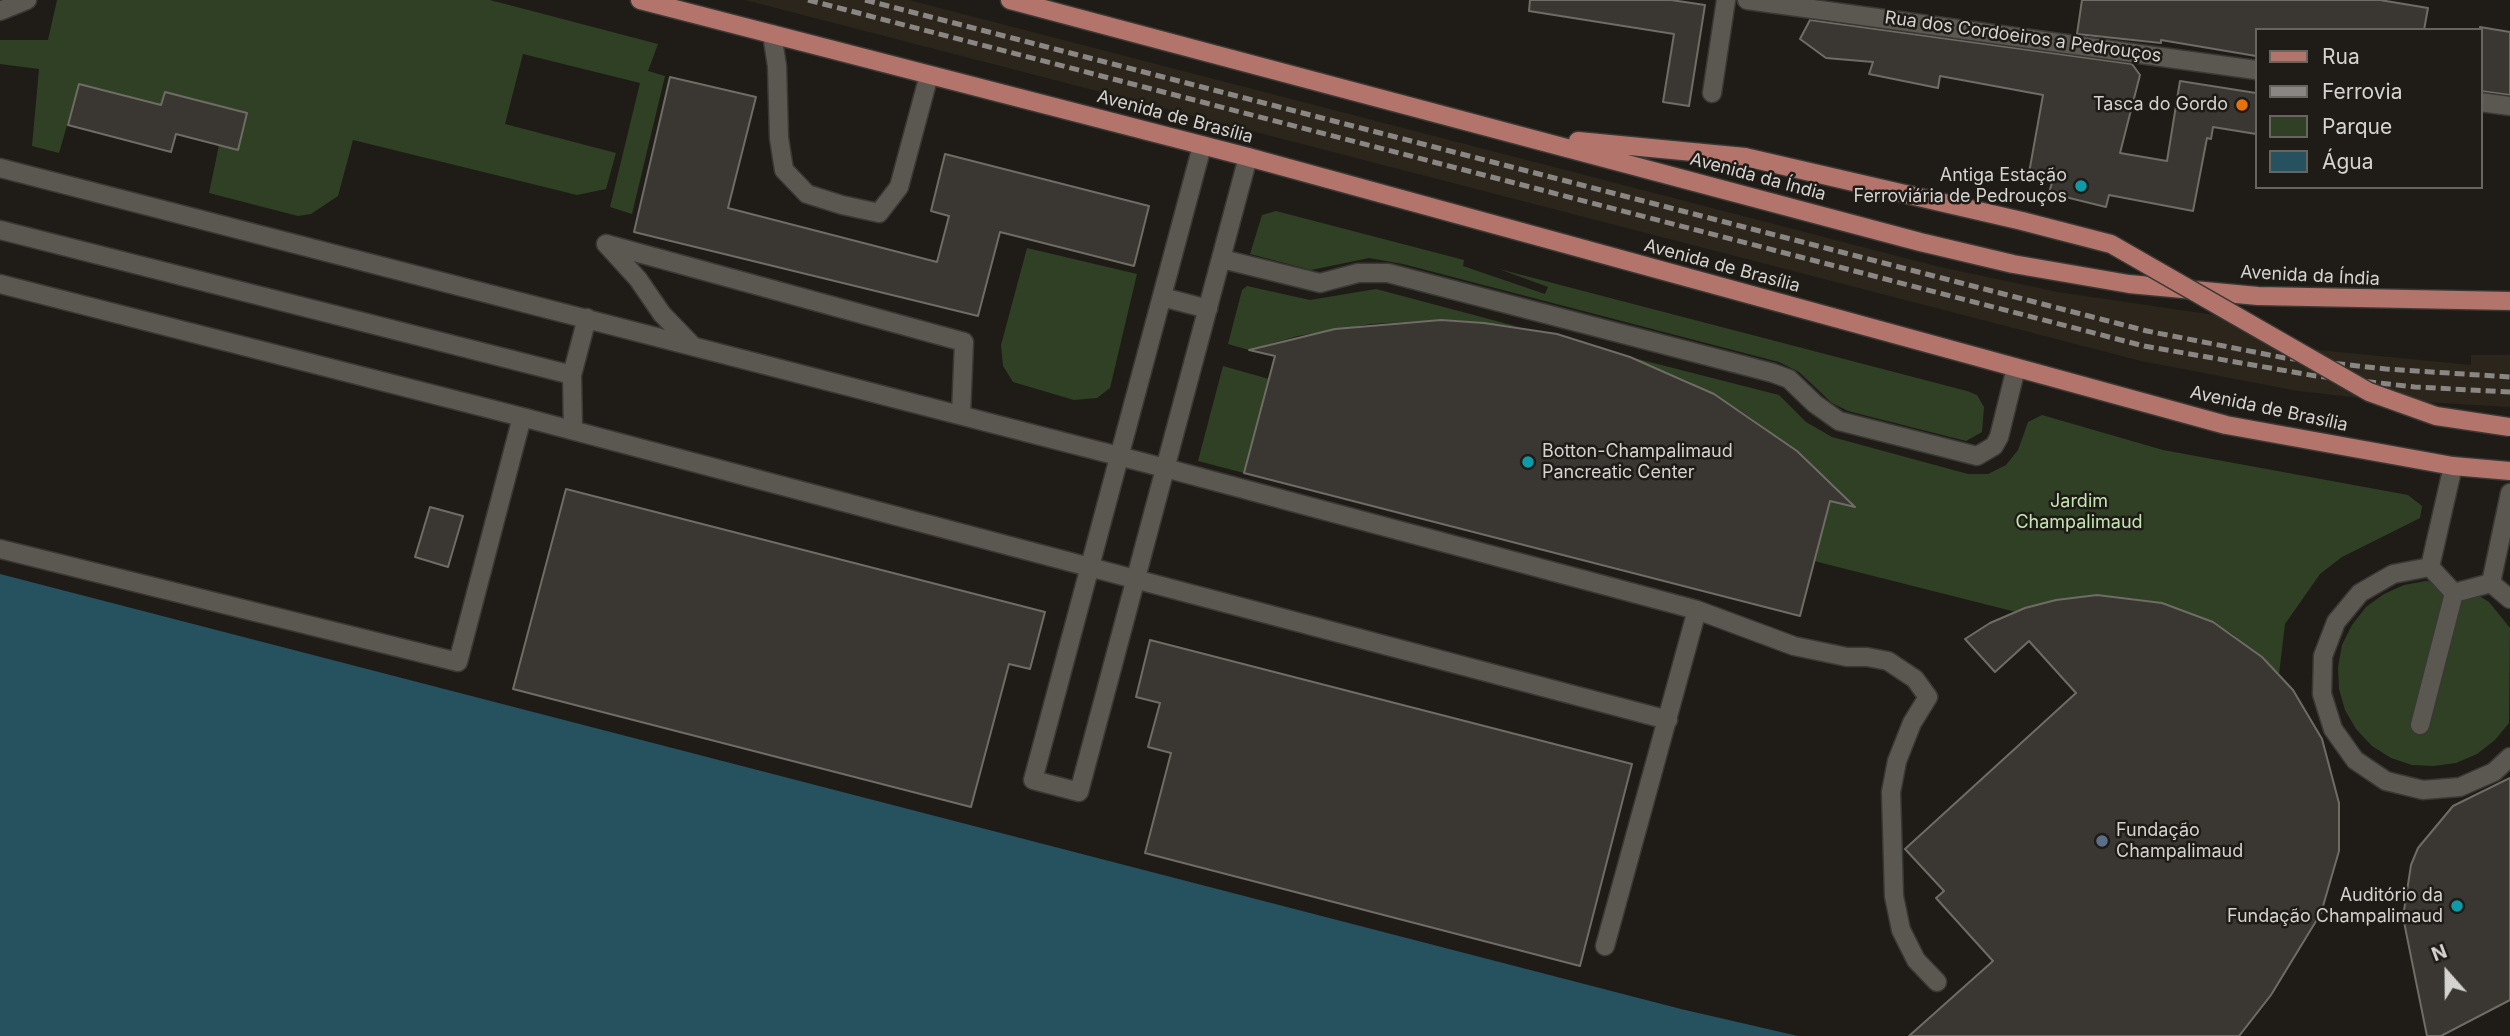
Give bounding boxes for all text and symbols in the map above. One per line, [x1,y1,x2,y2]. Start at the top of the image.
street label: Rua dos Cordoeiros a Pedrouços [1883,7,2163,67]
legend [2254,28,2482,189]
text: Rua [2322,44,2360,69]
text: Ferrovia [2322,79,2402,104]
street label: Avenida de Brasília [1095,86,1255,148]
place label: Tasca do Gordo [2093,94,2228,116]
marker: Tasca do Gordo [2234,97,2250,113]
text: Parque [2322,114,2392,139]
street label: Avenida da Índia [1688,148,1828,206]
text: Água [2322,149,2374,174]
place label: Antiga Estação Ferroviária de Pedrouços [1853,165,2067,208]
marker: Antiga Estação Ferroviária de Pedrouços [2073,178,2089,194]
street label: Avenida de Brasília [1642,235,1802,297]
street label: Avenida da Índia [2240,262,2380,290]
street label: Avenida de Brasília [2188,382,2350,436]
place label: Botton-Champalimaud Pancreatic Center [1542,441,1733,484]
marker: Botton-Champalimaud Pancreatic Center [1520,454,1536,470]
park label: Jardim Champalimaud [2015,491,2143,534]
place label: Fundação Champalimaud [2116,820,2243,862]
marker: Fundação Champalimaud [2094,833,2110,849]
place label: Auditório da Fundação Champalimaud [2227,885,2443,928]
marker: Auditório da Fundação Champalimaud [2449,898,2465,914]
north arrow [2412,938,2482,1008]
text: N [2428,940,2450,966]

